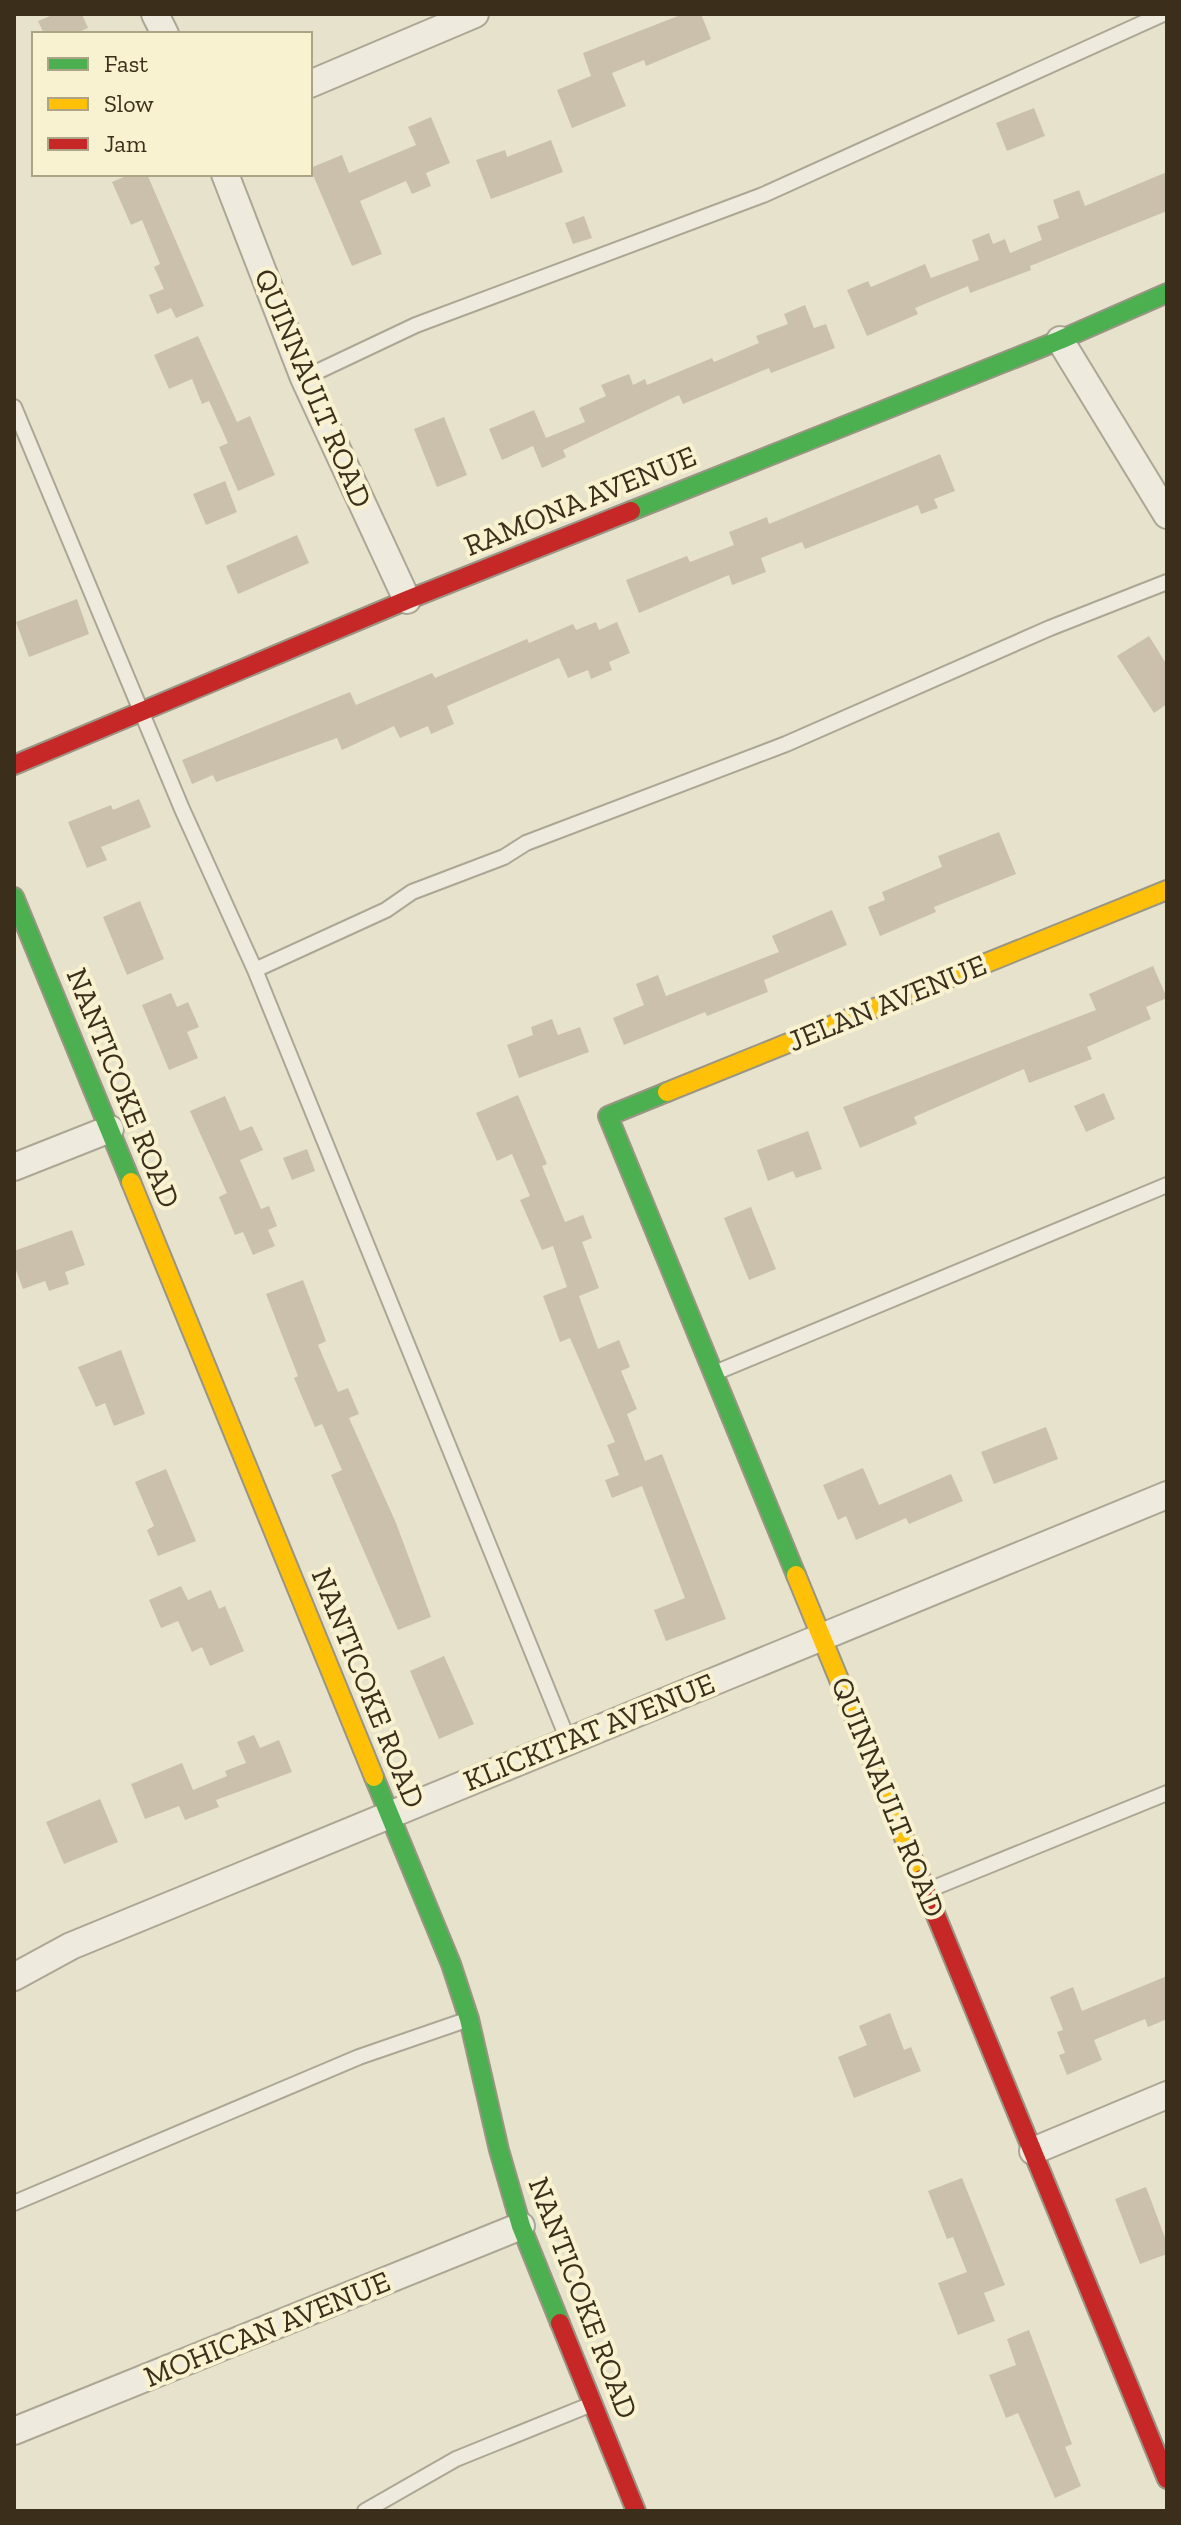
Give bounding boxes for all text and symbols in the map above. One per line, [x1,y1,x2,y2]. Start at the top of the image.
legend [32,32,312,176]
text: Fast [104,49,148,78]
text: Slow [104,89,154,118]
text: Jam [104,129,147,158]
street label: QUINNAULT ROAD [246,263,380,513]
street label: RAMONA AVENUE [459,438,701,564]
street label: JELAN AVENUE [782,947,992,1059]
street label: NANTICOKE ROAD [58,963,188,1213]
street label: NANTICOKE ROAD [303,1563,433,1813]
street label: KLICKITAT AVENUE [458,1665,720,1799]
street label: QUINNAULT ROAD [823,1672,953,1922]
street label: NANTICOKE ROAD [520,2172,646,2424]
street label: MOHICAN AVENUE [139,2263,395,2395]

